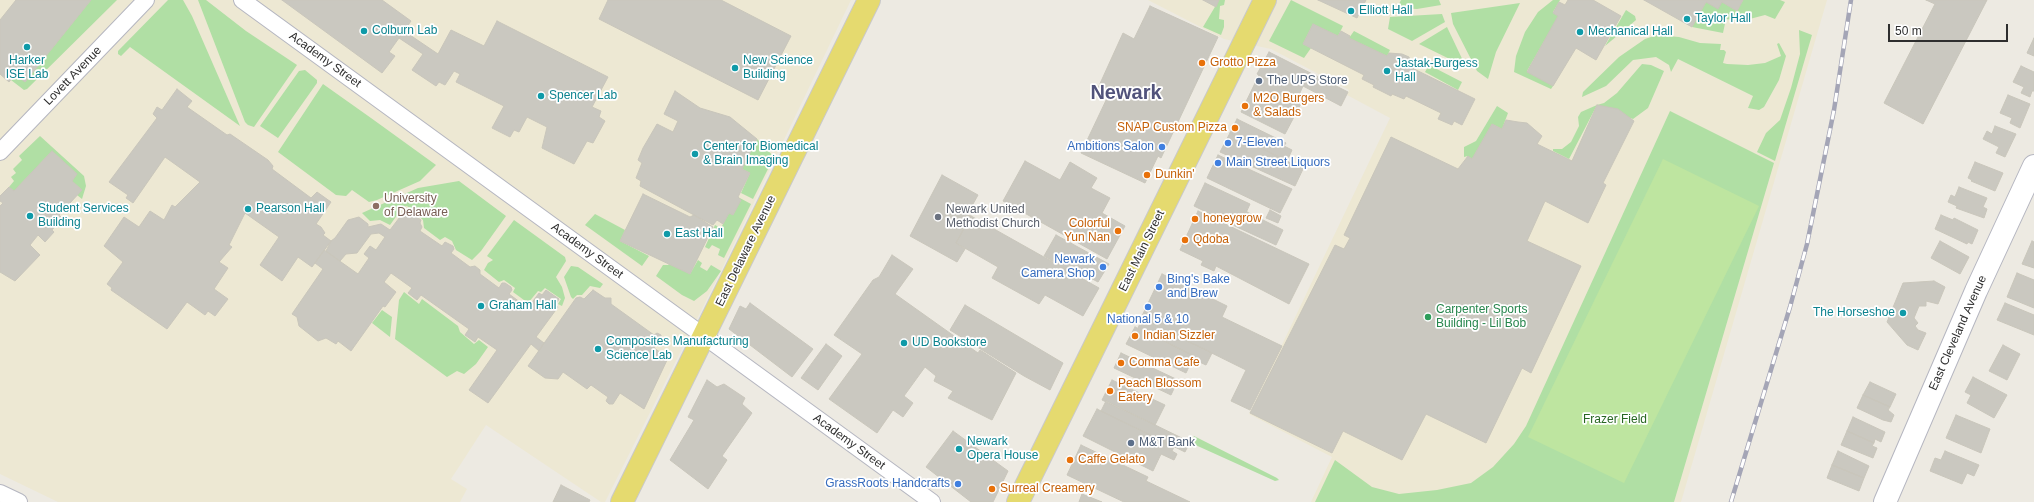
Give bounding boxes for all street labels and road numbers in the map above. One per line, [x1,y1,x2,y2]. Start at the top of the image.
street label: Academy Street [286,29,364,91]
street label: Lovett Avenue [41,43,105,109]
street label: East Delaware Avenue [713,193,779,309]
street label: East Main Street [1116,208,1168,294]
street label: Academy Street [548,220,626,282]
street label: East Cleveland Avenue [1926,273,1990,393]
street label: Academy Street [810,411,888,473]

